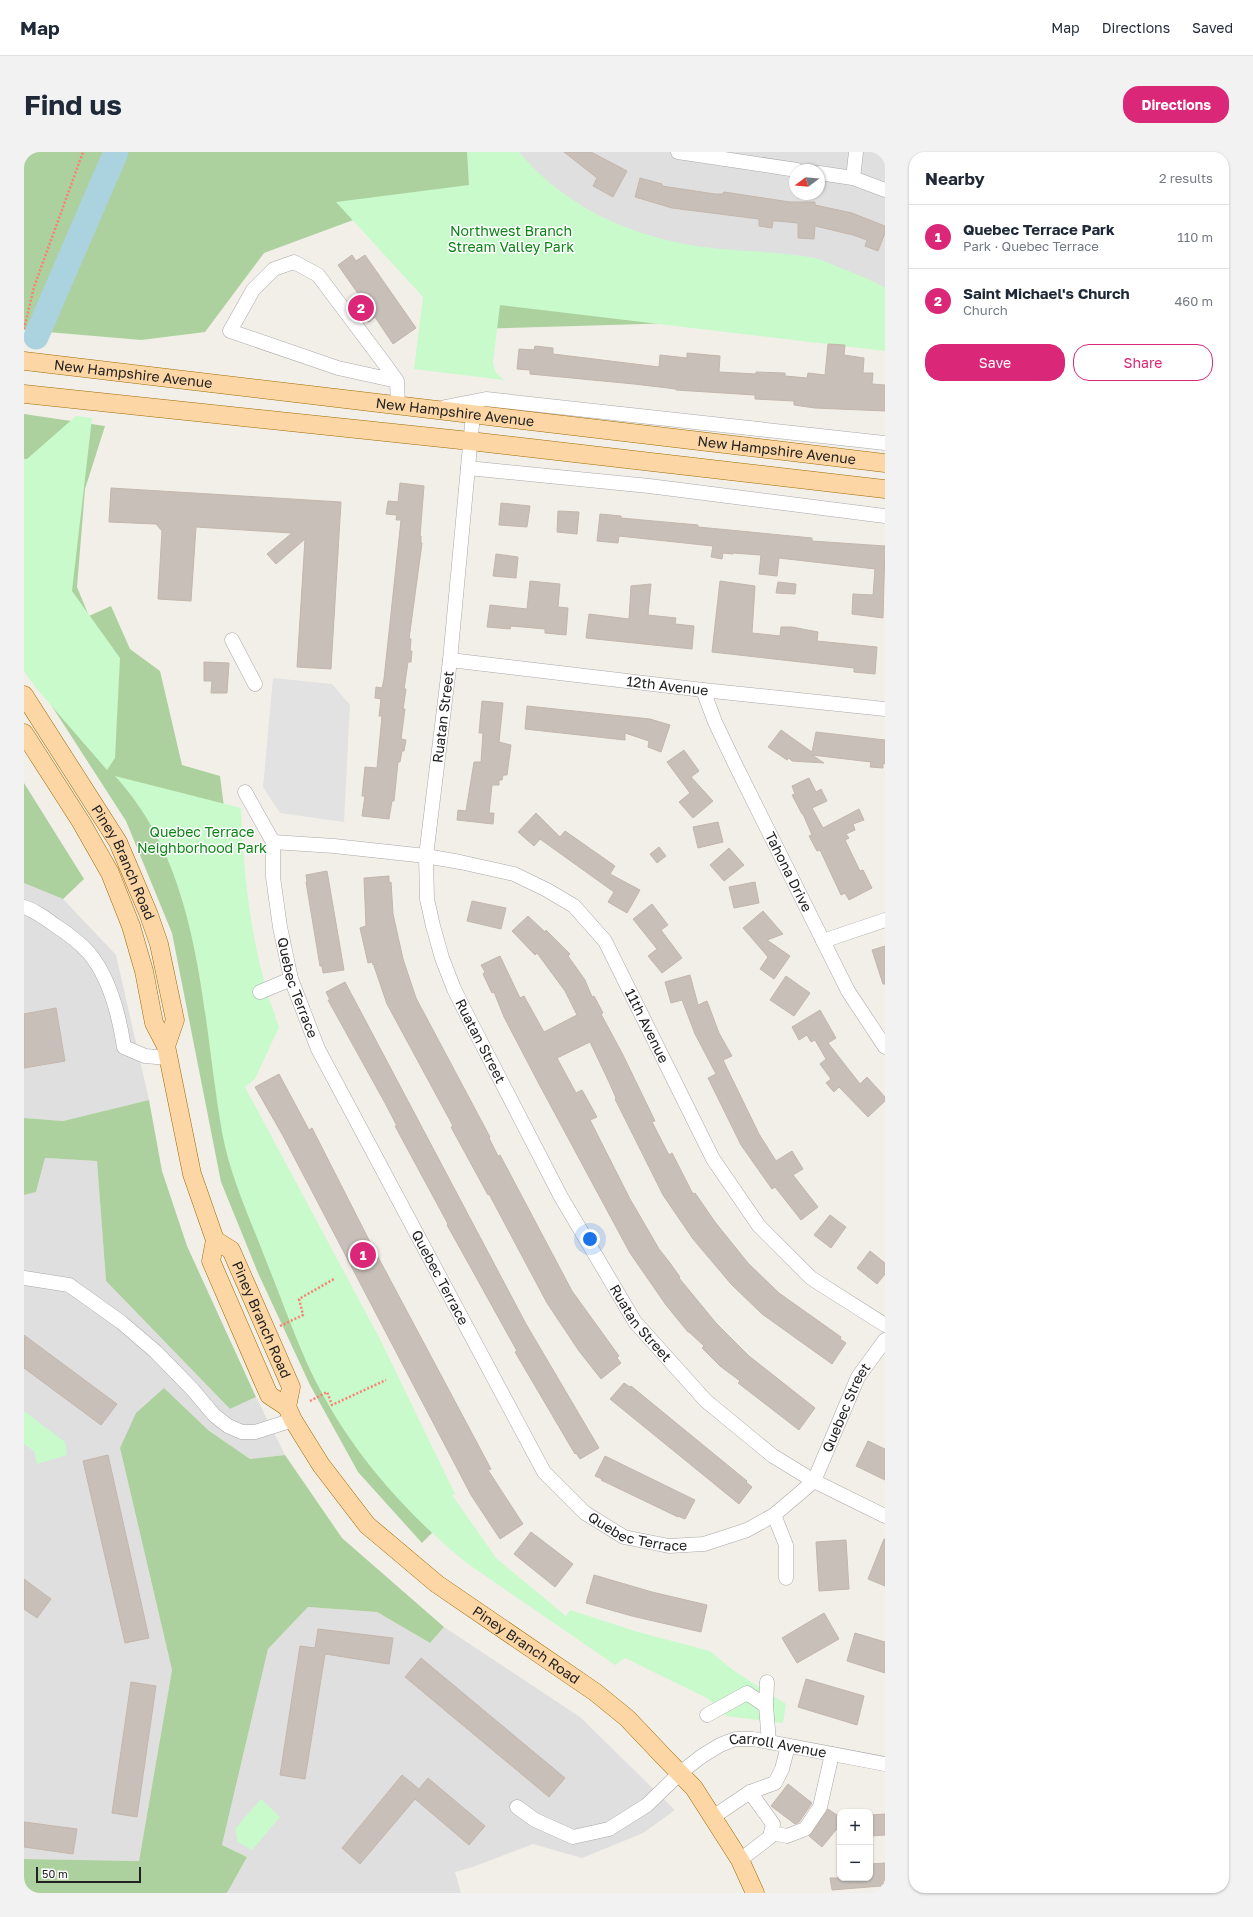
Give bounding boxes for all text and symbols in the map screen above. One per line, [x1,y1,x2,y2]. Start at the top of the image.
text: Map [20,16,60,39]
text: Map [1051,19,1080,36]
text: Directions [1102,19,1170,36]
text: Saved [1192,19,1233,36]
button: Directions [1123,86,1229,123]
text: Find us [24,88,122,121]
north arrow [789,164,825,200]
text: Nearby [925,168,985,189]
text: 2 results [1159,170,1213,186]
text: Quebec Terrace Park [963,220,1115,238]
park label: Northwest Branch Stream Valley Park [448,222,574,255]
text: 1 [935,229,941,245]
text: 110 m [1178,229,1213,245]
text: Park · Quebec Terrace [963,238,1099,254]
text: Saint Michael's Church [963,284,1130,302]
pin: 2 [348,293,374,323]
text: 2 [934,293,942,309]
text: 460 m [1174,293,1213,309]
text: Church [963,302,1008,318]
button: Save [925,344,1065,381]
button: Share [1073,344,1213,381]
street label: New Hampshire Avenue [53,356,213,391]
street label: New Hampshire Avenue [375,394,535,429]
street label: New Hampshire Avenue [697,432,857,467]
street label: Ruatan Street [428,670,457,764]
street label: 12th Avenue [626,672,709,699]
street label: Piney Branch Road [88,801,159,922]
park label: Quebec Terrace Neighborhood Park [137,823,267,856]
street label: Tahona Drive [762,829,816,914]
street label: Quebec Terrace [274,936,322,1040]
street label: 11th Avenue [622,986,673,1066]
street label: Ruatan Street [452,996,510,1086]
street label: Quebec Terrace [408,1227,473,1327]
your location [580,1229,600,1249]
pin: 1 [350,1240,376,1270]
street label: Piney Branch Road [229,1258,295,1381]
street label: Ruatan Street [607,1281,675,1365]
street label: Quebec Street [818,1359,874,1455]
street label: Quebec Terrace [585,1508,688,1554]
street label: Piney Branch Road [470,1602,583,1687]
street label: Carroll Avenue [726,1729,828,1761]
map controls [837,1809,873,1881]
button: + [837,1809,873,1845]
button: − [837,1845,873,1881]
scale bar [36,1865,141,1884]
text: 50 m [42,1867,68,1880]

